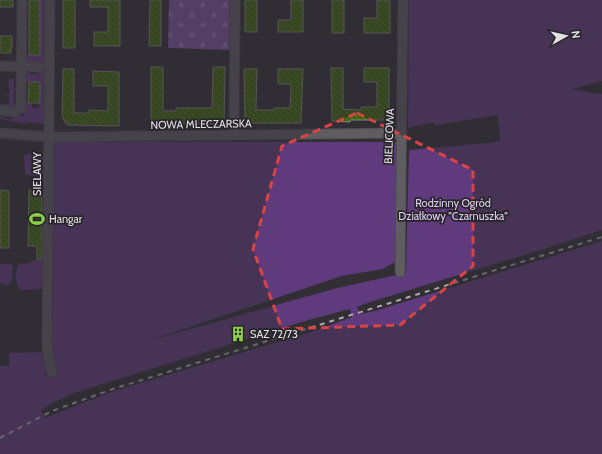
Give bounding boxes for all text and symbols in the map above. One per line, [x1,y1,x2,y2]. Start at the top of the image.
north arrow [546,16,586,56]
text: N [568,30,583,39]
street label: BIELICOWA [381,108,397,164]
street label: NOWA MLECZARSKA [150,116,252,132]
street label: SIELAWY [30,151,44,196]
park label: Rodzinny Ogród Działkowy "Czarnuszka" [398,196,508,223]
sports icon: Hangar [28,210,46,228]
place label: Hangar [49,212,83,226]
building icon: SAZ 72/73 [229,325,247,343]
place label: SAZ 72/73 [250,327,298,341]

